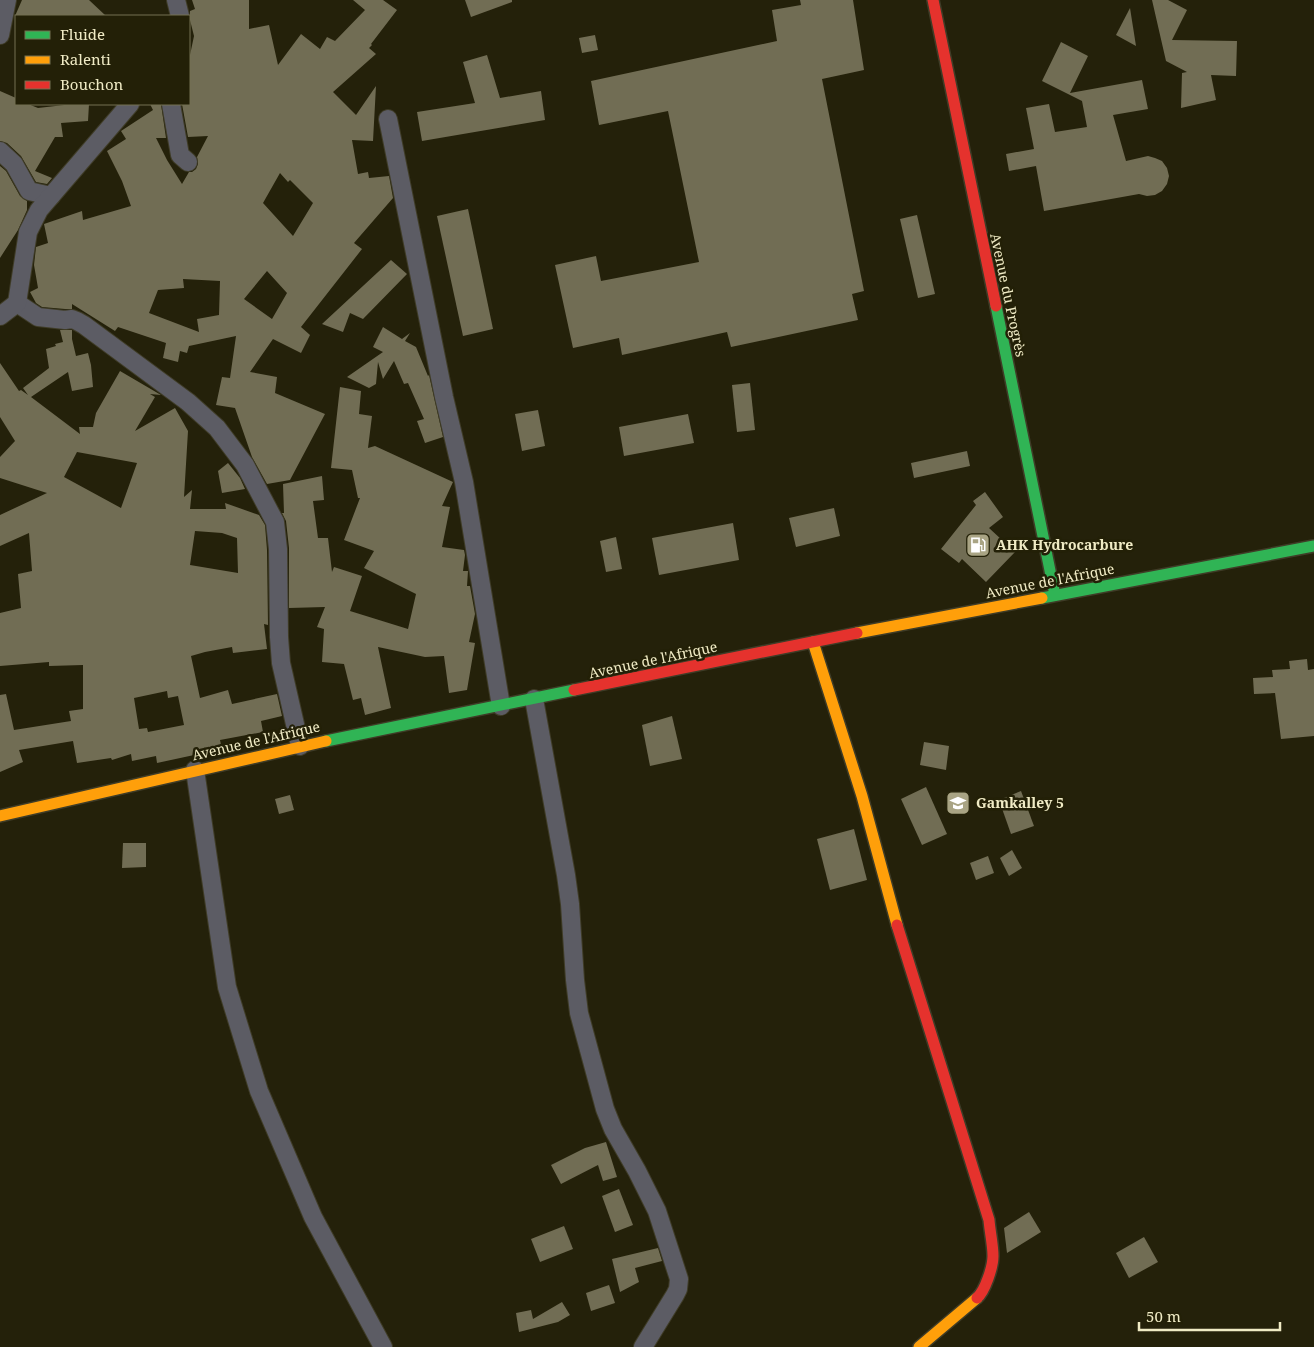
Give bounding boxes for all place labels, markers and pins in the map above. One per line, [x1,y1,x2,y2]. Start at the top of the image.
fuel station icon: AHK Hydrocarbure [965,532,991,558]
place label: AHK Hydrocarbure [996,535,1133,554]
school or university icon: Gamkalley 5 [945,790,971,816]
place label: Gamkalley 5 [976,793,1064,812]

